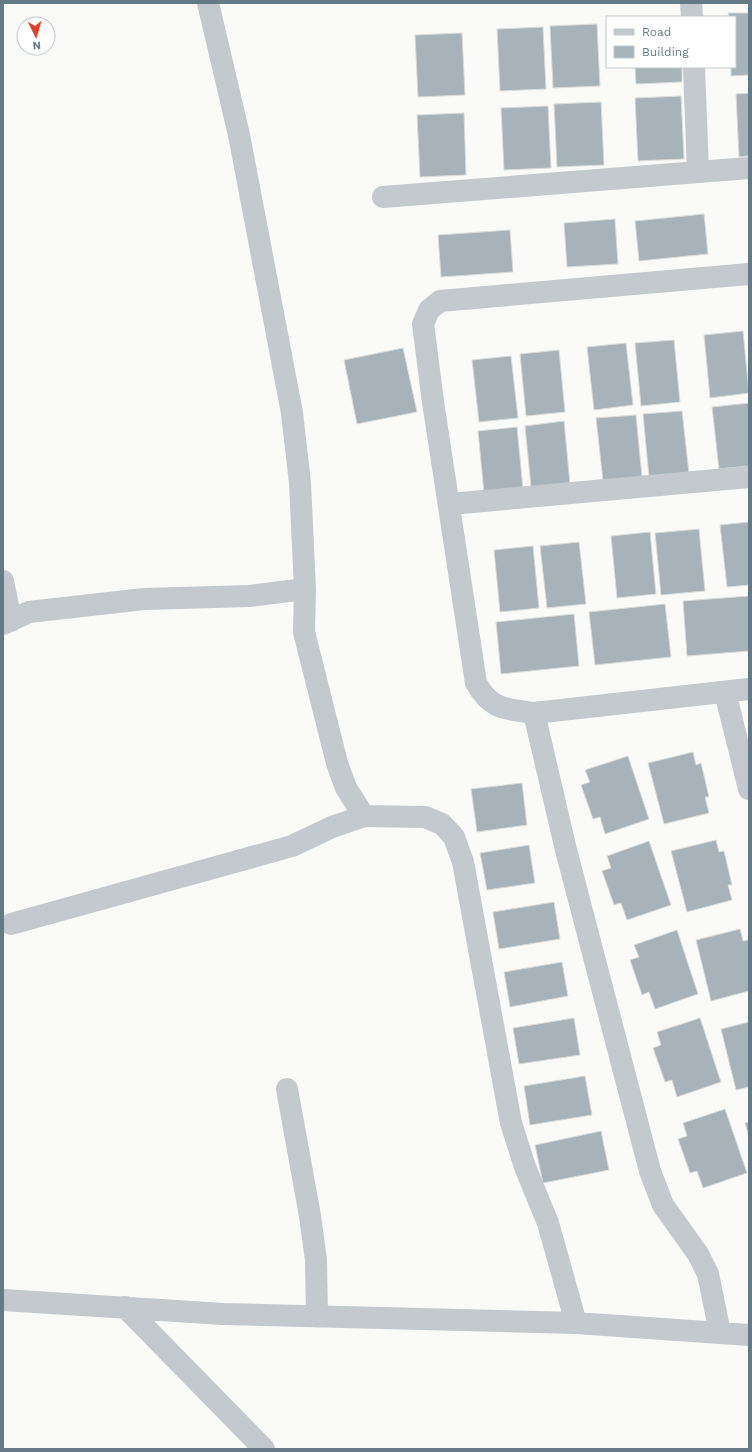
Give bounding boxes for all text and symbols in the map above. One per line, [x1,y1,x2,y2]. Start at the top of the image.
north arrow [16,16,56,56]
legend [606,16,736,68]
text: Road [642,25,671,39]
text: N [32,39,41,52]
text: Building [642,45,689,59]

